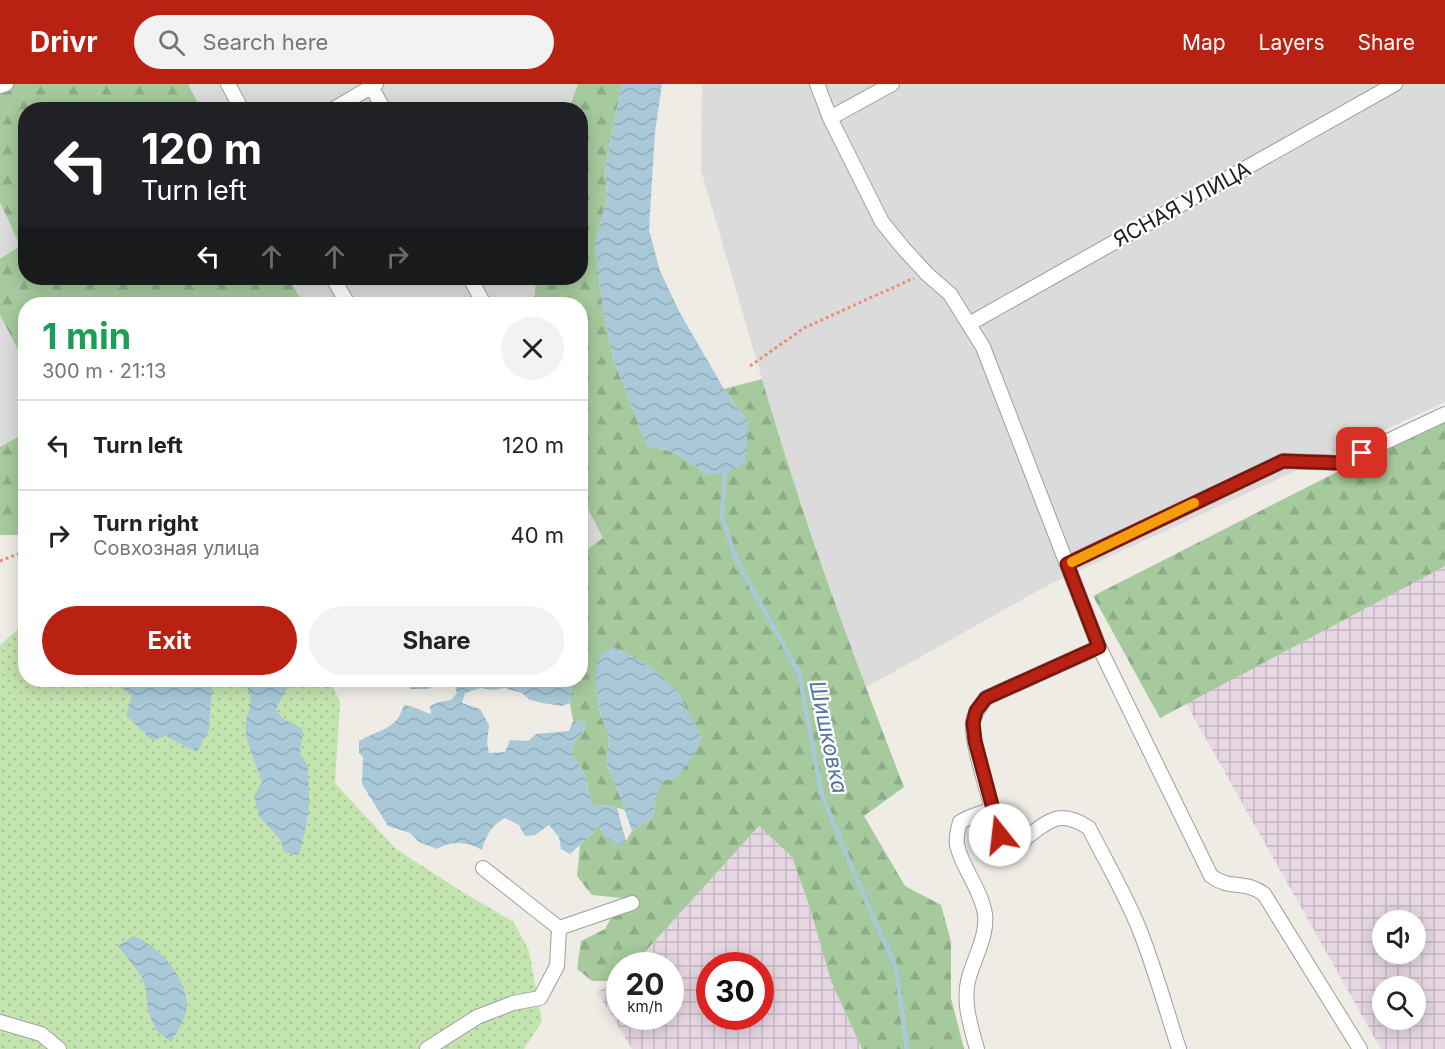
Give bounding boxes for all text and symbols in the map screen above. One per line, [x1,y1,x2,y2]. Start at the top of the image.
search box [134,15,554,69]
text: Drivr [30,25,98,59]
icon: search [155,26,188,59]
text: Search here [203,29,328,55]
text: Map [1182,30,1226,55]
text: Layers [1259,30,1325,55]
text: Share [1358,30,1415,55]
text: 120 m [141,123,262,174]
icon: left [42,126,120,204]
street label: ЯСНАЯ УЛИЦА [1109,156,1255,252]
text: Turn left [141,174,247,207]
icon: left [192,240,225,273]
icon: ahead [255,240,288,273]
icon: ahead [318,240,351,273]
icon: right [381,240,414,273]
text: 1 min [42,314,131,358]
button: close [501,317,564,380]
text: 300 m · 21:13 [42,359,166,383]
pin [1336,427,1387,478]
icon: left [42,429,75,462]
text: Turn left [93,432,183,458]
text: 120 m [502,432,564,458]
icon: arrive [1345,436,1378,469]
text: Turn right [93,510,199,536]
icon: right [42,519,75,552]
text: 40 m [510,522,564,548]
text: Совхозная улица [93,536,260,560]
button: Exit [42,606,297,675]
button: Share [309,606,564,675]
water label: Шишковка [804,678,854,796]
position arrow [968,803,1032,867]
map controls [1372,910,1426,1030]
button: sound [1372,910,1426,964]
speed limit sign: 30 [696,952,774,1030]
text: 20 [625,966,665,1002]
button: search [1372,976,1426,1030]
text: km/h [627,997,663,1016]

